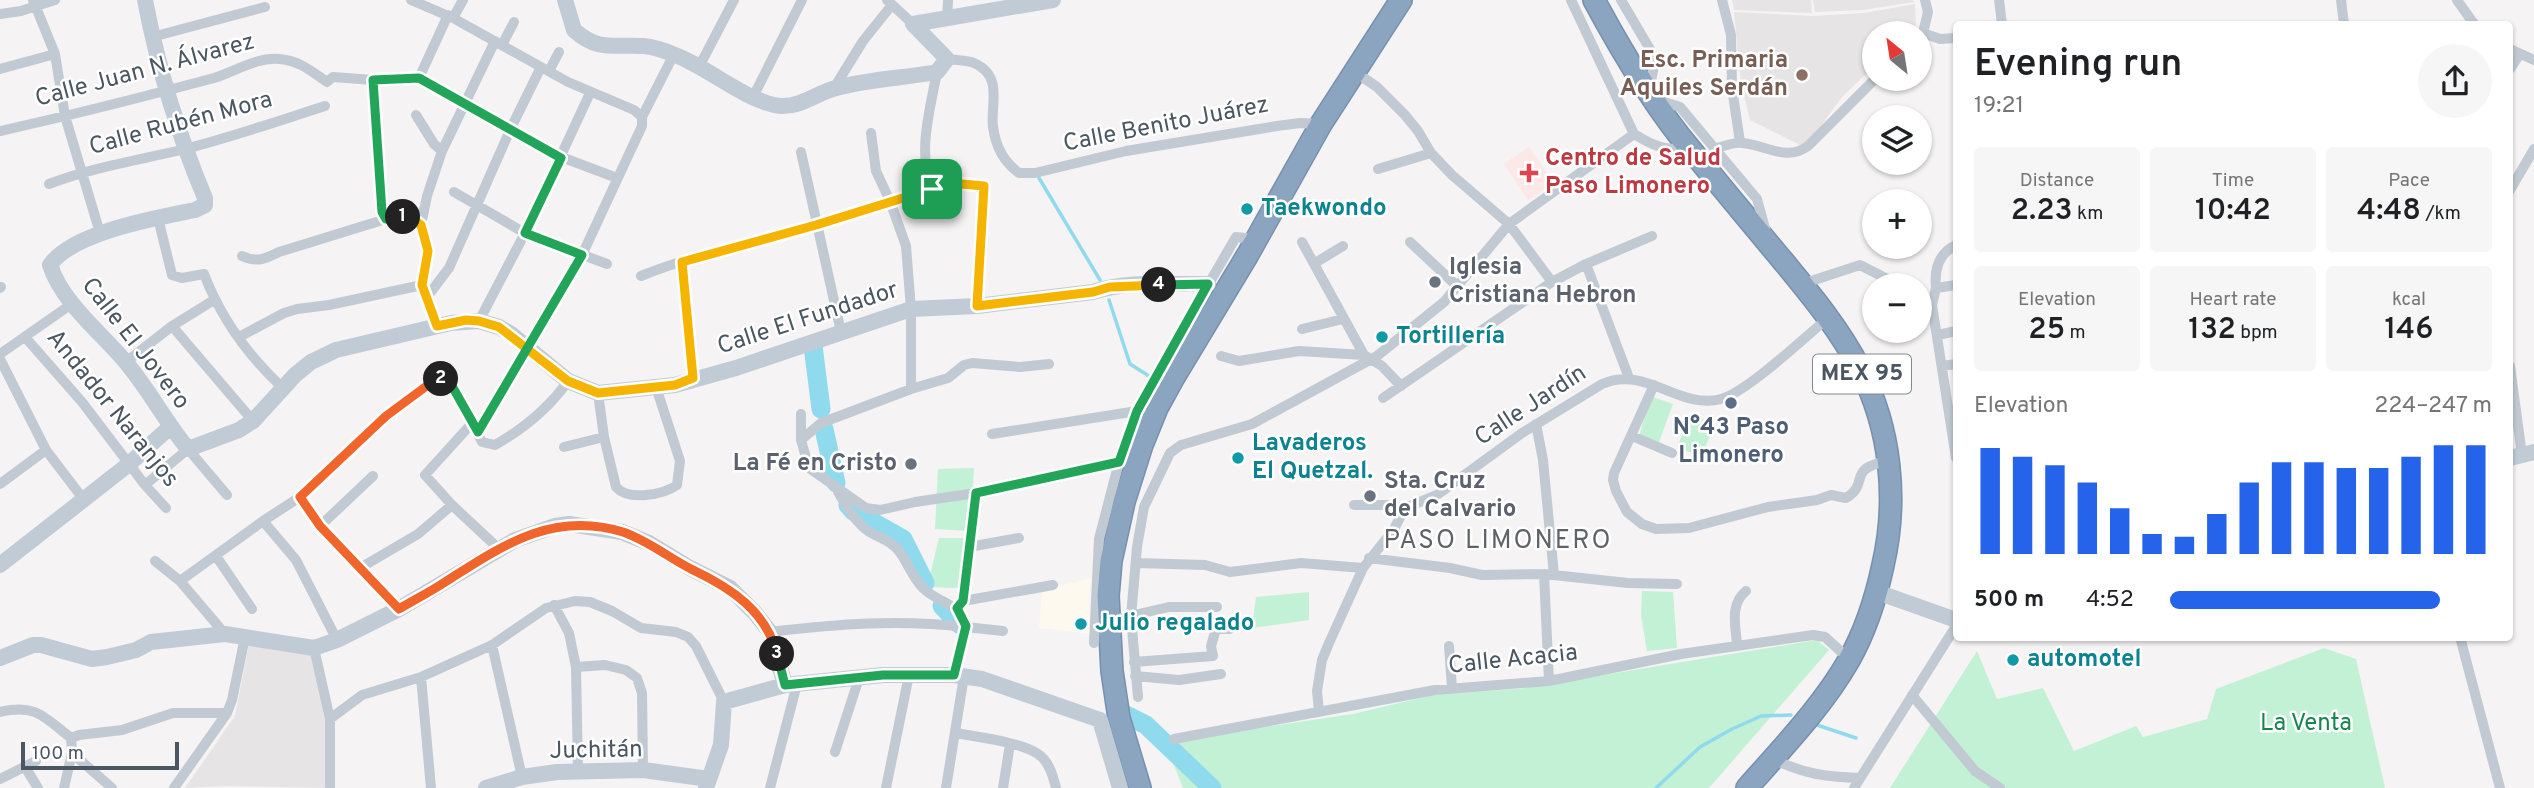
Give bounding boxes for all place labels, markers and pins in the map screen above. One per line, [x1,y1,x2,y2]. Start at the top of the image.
place label: Esc. Primaria Aquiles Serdán [1620,46,1788,104]
marker: Esc. Primaria Aquiles Serdán [1794,67,1810,83]
place label: Centro de Salud Paso Limonero [1545,144,1721,202]
pin [902,159,962,219]
marker: Centro de Salud Paso Limonero [1519,163,1539,183]
place label: Taekwondo [1261,194,1387,224]
pin: 1 [386,200,420,234]
marker: Taekwondo [1239,201,1255,217]
place label: Iglesia Cristiana Hebron [1449,253,1637,311]
pin: 4 [1142,268,1176,302]
marker: Iglesia Cristiana Hebron [1427,274,1443,290]
place label: Tortillería [1396,322,1505,352]
marker: Tortillería [1374,329,1390,345]
pin: 2 [424,362,458,396]
marker: N°43 Paso Limonero [1723,395,1739,411]
place label: N°43 Paso Limonero [1673,413,1789,471]
place label: Lavaderos El Quetzal. [1252,429,1373,487]
place label: La Fé en Cristo [733,449,897,479]
marker: Lavaderos El Quetzal. [1230,450,1246,466]
marker: La Fé en Cristo [903,456,919,472]
place label: Sta. Cruz del Calvario [1384,467,1516,525]
marker: Sta. Cruz del Calvario [1362,488,1378,504]
place label: Julio regalado [1095,609,1254,639]
marker: Julio regalado [1073,616,1089,632]
pin: 3 [760,636,794,672]
place label: automotel [2027,645,2141,675]
marker: automotel [2005,652,2021,668]

